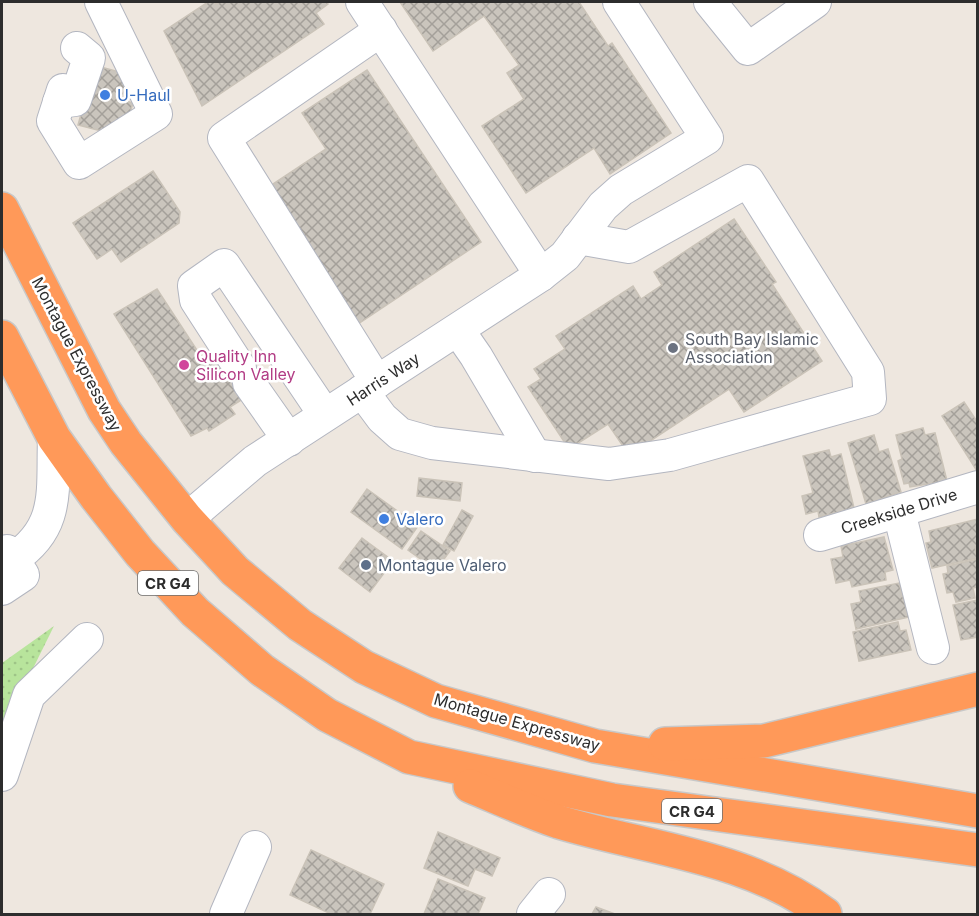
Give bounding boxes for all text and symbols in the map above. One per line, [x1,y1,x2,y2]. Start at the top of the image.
place label: U-Haul [117,85,170,105]
marker: U-Haul [98,88,112,102]
street label: Montague Expressway [28,273,126,435]
place label: South Bay Islamic Association [685,329,819,367]
marker: South Bay Islamic Association [666,341,680,355]
place label: Quality Inn Silicon Valley [196,346,296,384]
street label: Harris Way [343,348,423,410]
marker: Quality Inn Silicon Valley [177,358,191,372]
street label: Creekside Drive [838,484,960,538]
place label: Valero [396,509,444,529]
marker: Valero [377,512,391,526]
place label: Montague Valero [378,555,507,575]
marker: Montague Valero [359,558,373,572]
road number: CR G4 [138,571,198,595]
street label: Montague Expressway [432,689,602,755]
road number: CR G4 [662,799,722,823]

